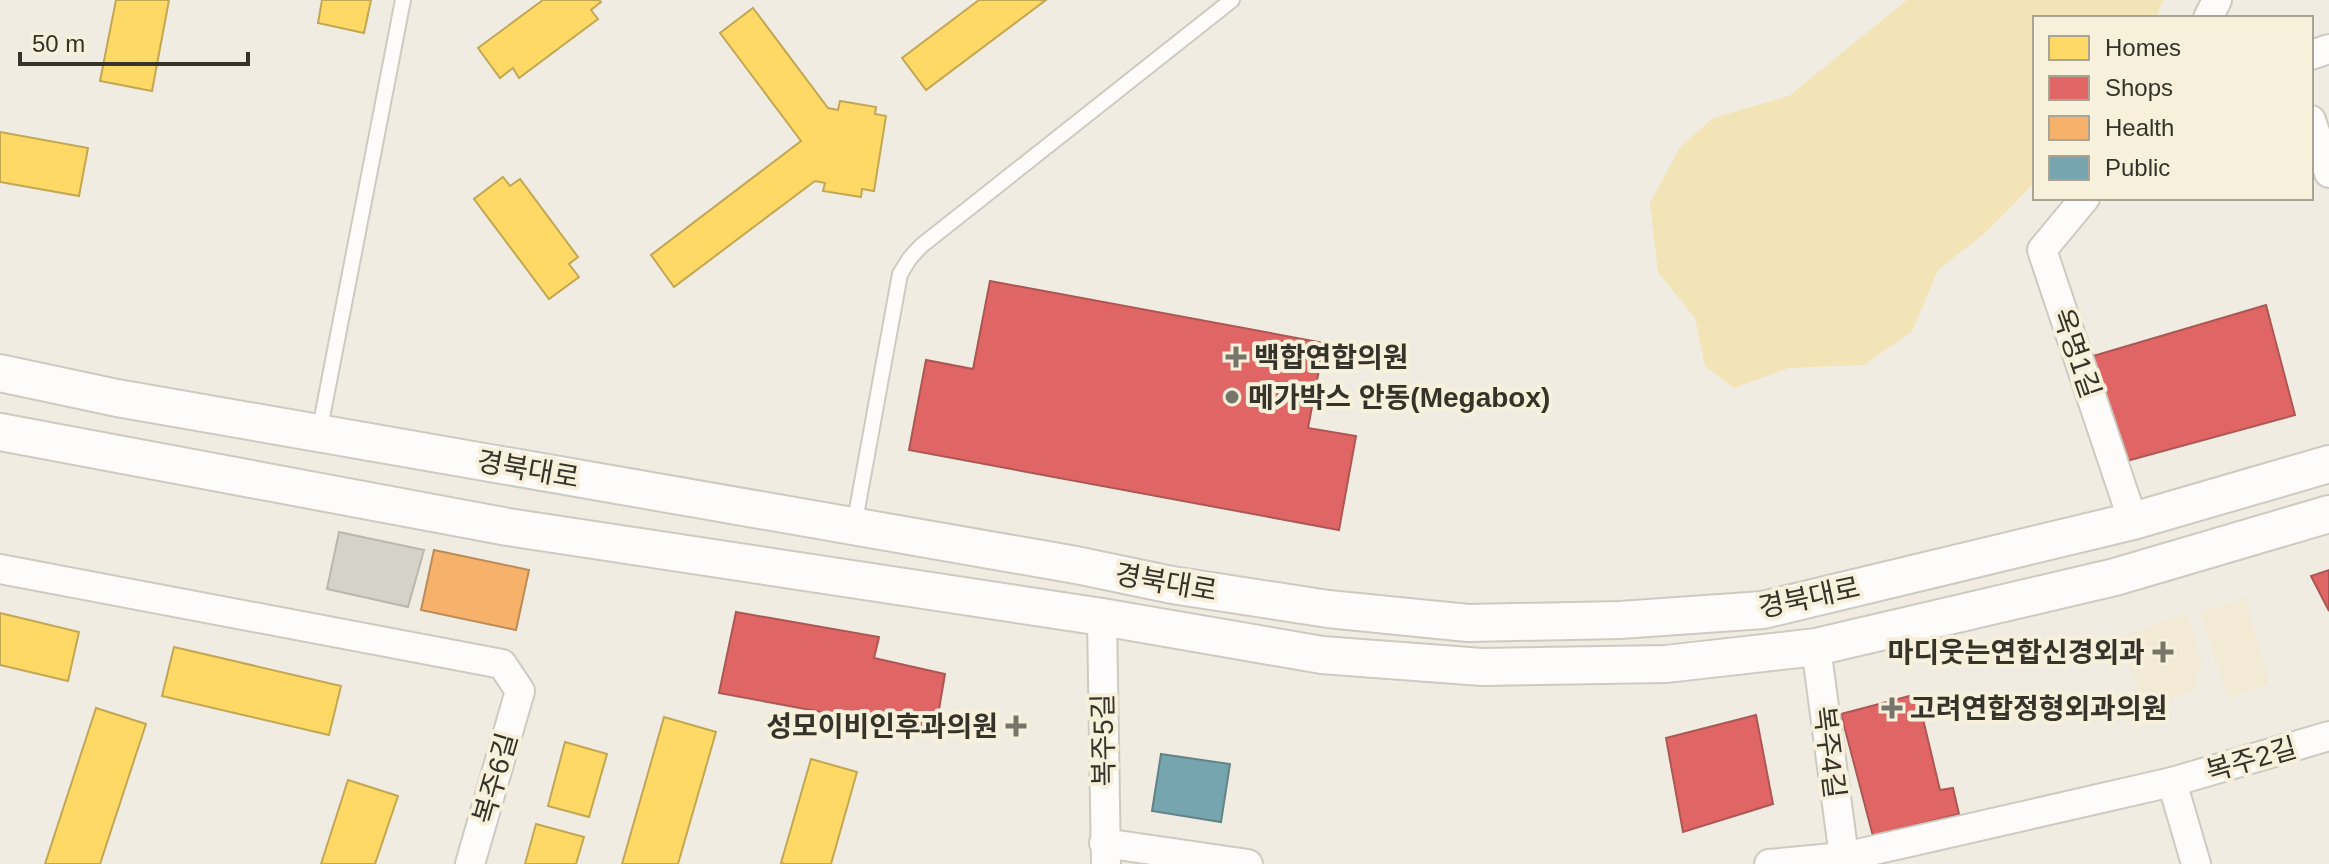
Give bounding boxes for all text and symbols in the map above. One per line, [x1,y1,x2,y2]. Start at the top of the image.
scale bar [20,16,248,66]
legend [2033,16,2313,200]
text: 50 m [32,30,85,57]
text: Homes [2105,34,2181,61]
text: Shops [2105,74,2173,101]
text: Health [2105,114,2174,141]
text: Public [2105,154,2170,181]
street label: 옥명1길 [2047,304,2106,402]
place label: 백합연합의원 [1254,342,1409,373]
marker: 백합연합의원 [1225,346,1247,368]
place label: 메가박스 안동(Megabox) [1248,382,1550,413]
marker: 메가박스 안동(Megabox) [1223,388,1241,406]
street label: 경북대로 [474,445,581,494]
street label: 경북대로 [1112,558,1219,607]
street label: 경북대로 [1755,572,1863,623]
place label: 마디웃는연합신경외과 [1887,637,2145,668]
marker: 마디웃는연합신경외과 [2152,641,2174,663]
street label: 복주5길 [1087,693,1120,787]
place label: 고려연합정형외과의원 [1910,693,2168,724]
marker: 고려연합정형외과의원 [1881,697,1903,719]
street label: 복주4길 [1808,704,1851,800]
place label: 성모이비인후과의원 [766,711,998,742]
marker: 성모이비인후과의원 [1005,715,1027,737]
street label: 복주6길 [468,729,523,827]
street label: 복주2길 [2202,732,2300,787]

